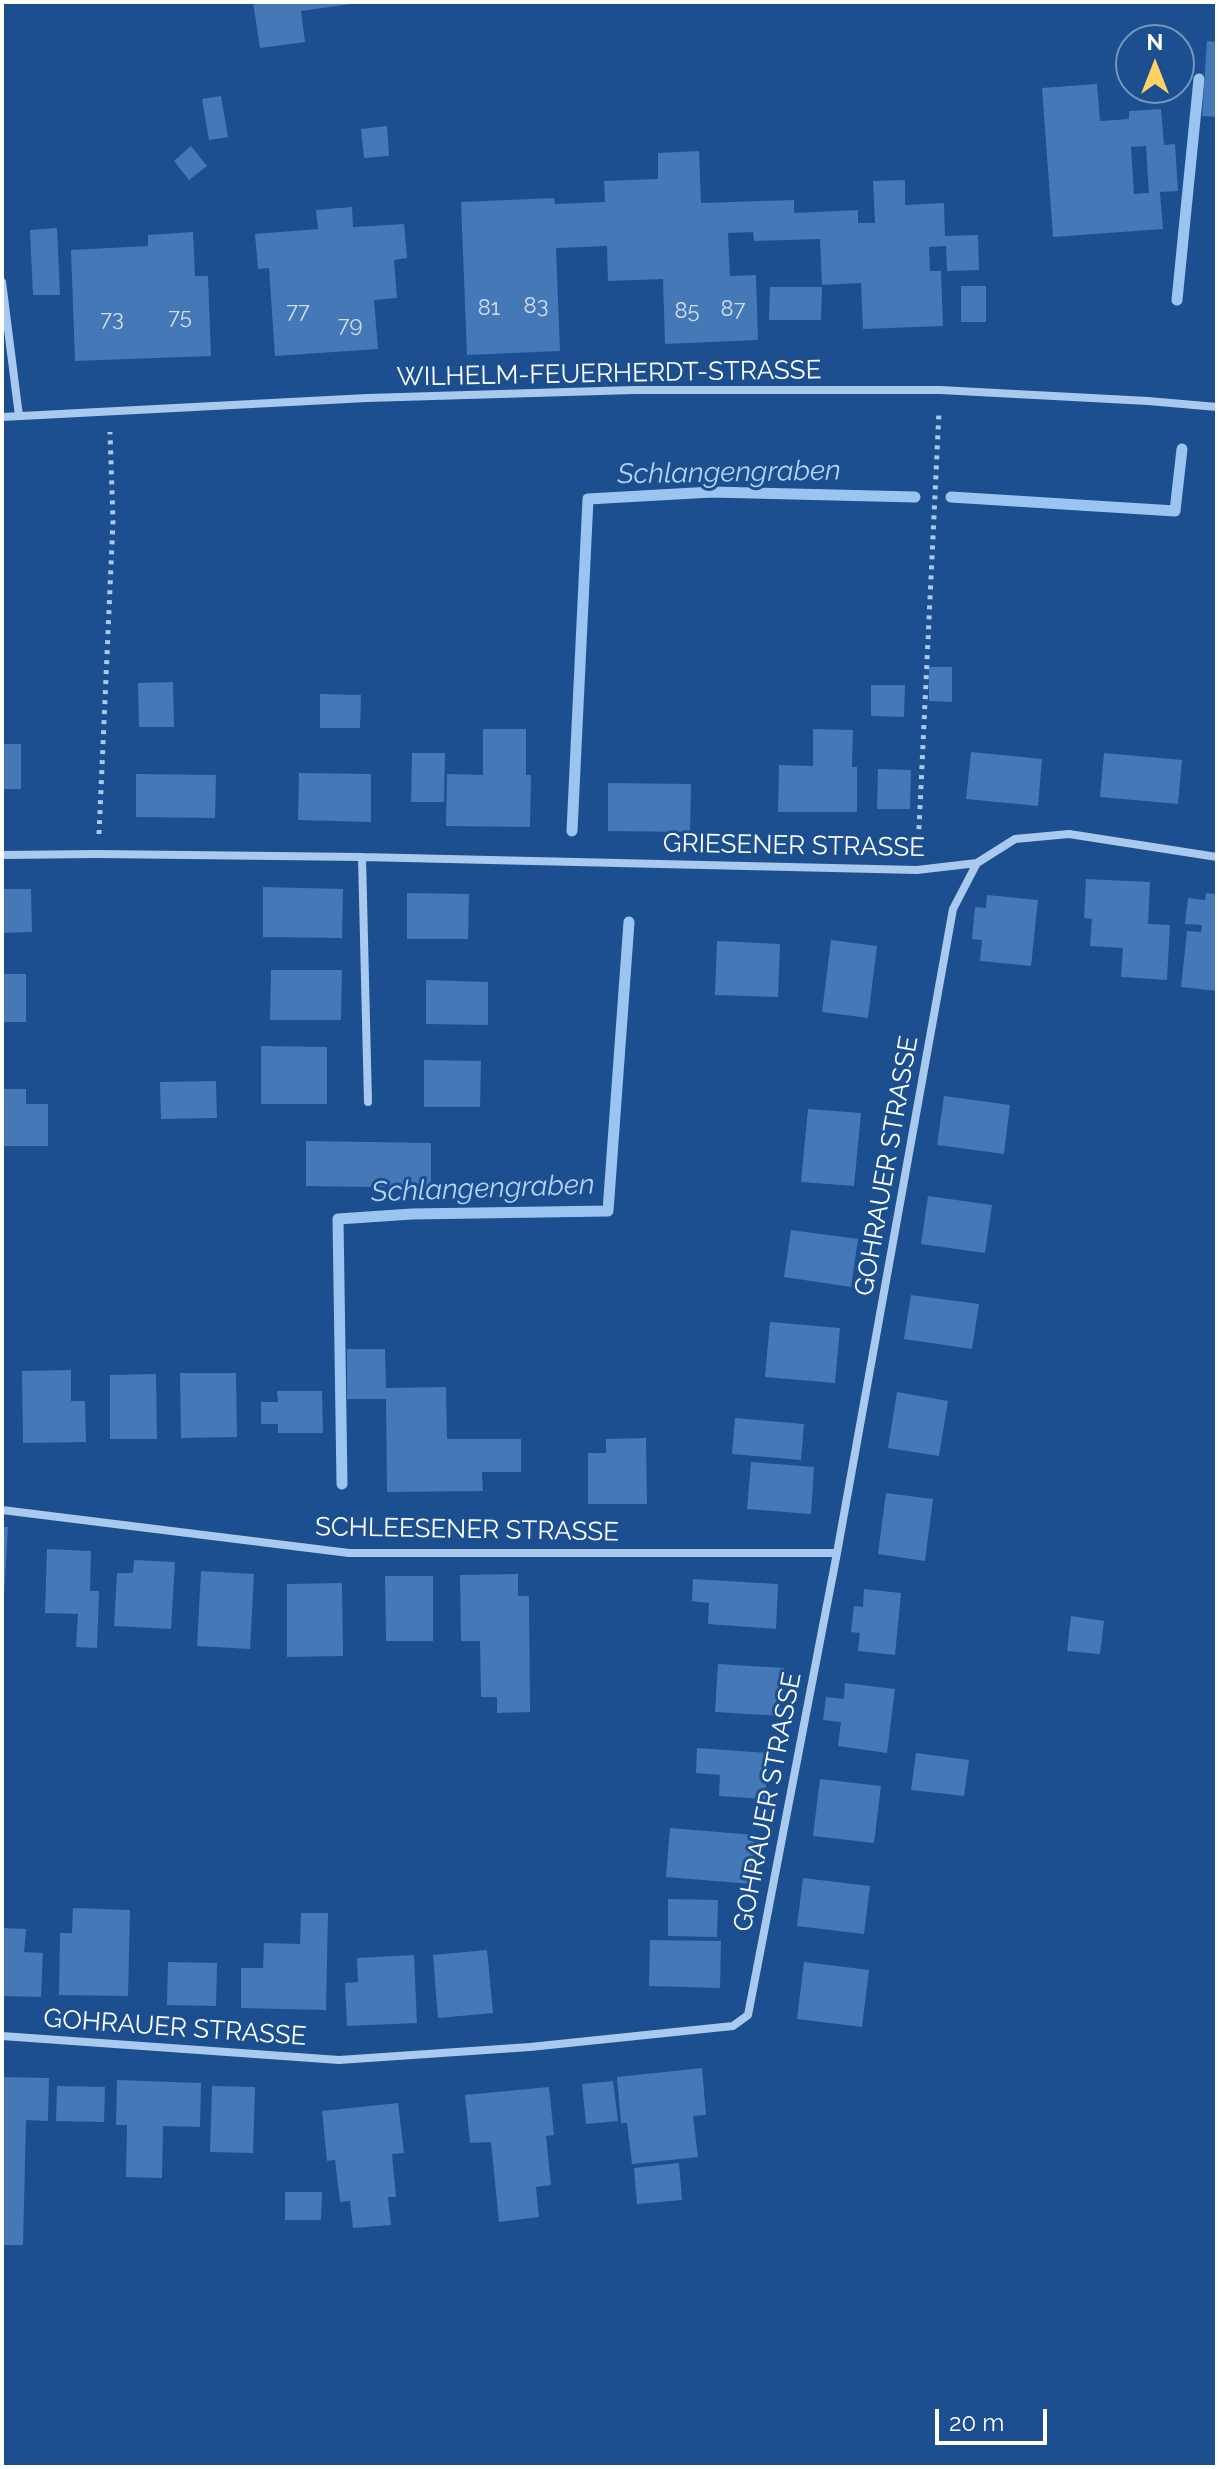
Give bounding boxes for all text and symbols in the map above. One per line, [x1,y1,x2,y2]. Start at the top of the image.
north arrow [1115,24,1195,104]
text: N [1147,29,1163,55]
house number: 83 [524,293,548,319]
house number: 81 [478,295,500,321]
house number: 87 [721,296,745,322]
house number: 77 [286,298,310,324]
house number: 85 [674,298,700,324]
house number: 75 [168,304,192,330]
house number: 73 [100,306,124,332]
house number: 79 [338,312,362,338]
street label: WILHELM-FEUERHERDT-STRASSE [396,355,822,393]
water label: Schlangengraben [617,454,841,492]
street label: GRIESENER STRASSE [663,828,925,864]
street label: GOHRAUER STRASSE [849,1034,925,1298]
water label: Schlangengraben [371,1168,595,1210]
street label: SCHLEESENER STRASSE [315,1512,619,1548]
street label: GOHRAUER STRASSE [728,1670,808,1934]
street label: GOHRAUER STRASSE [43,2003,307,2053]
scale bar [939,2393,1051,2443]
text: 20 m [949,2408,1004,2437]

